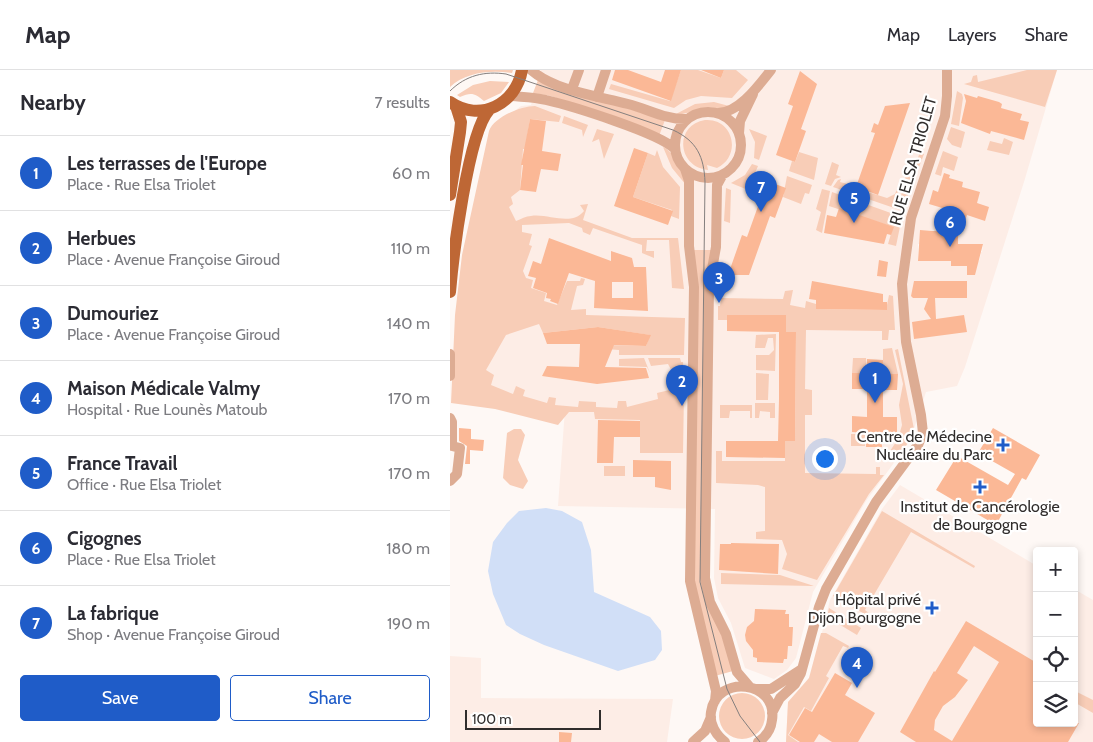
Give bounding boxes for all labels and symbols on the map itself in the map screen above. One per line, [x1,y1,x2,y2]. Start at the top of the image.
street label: RUE ELSA TRIOLET [885,94,941,228]
pin: 7 [745,171,777,212]
pin: 5 [838,182,870,223]
pin: 6 [934,206,966,247]
pin: 3 [703,262,735,303]
pin: 1 [859,362,891,403]
pin: 2 [666,365,698,406]
place label: Centre de Médecine Nucléaire du Parc [857,427,992,464]
marker: Centre de Médecine Nucléaire du Parc [996,438,1010,452]
your location [812,446,838,472]
marker: Institut de Cancérologie de Bourgogne [973,480,987,494]
place label: Institut de Cancérologie de Bourgogne [900,497,1060,534]
place label: Hôpital privé Dijon Bourgogne [808,590,921,627]
marker: Hôpital privé Dijon Bourgogne [925,601,939,615]
pin: 4 [841,647,873,688]
scale bar [465,707,601,730]

